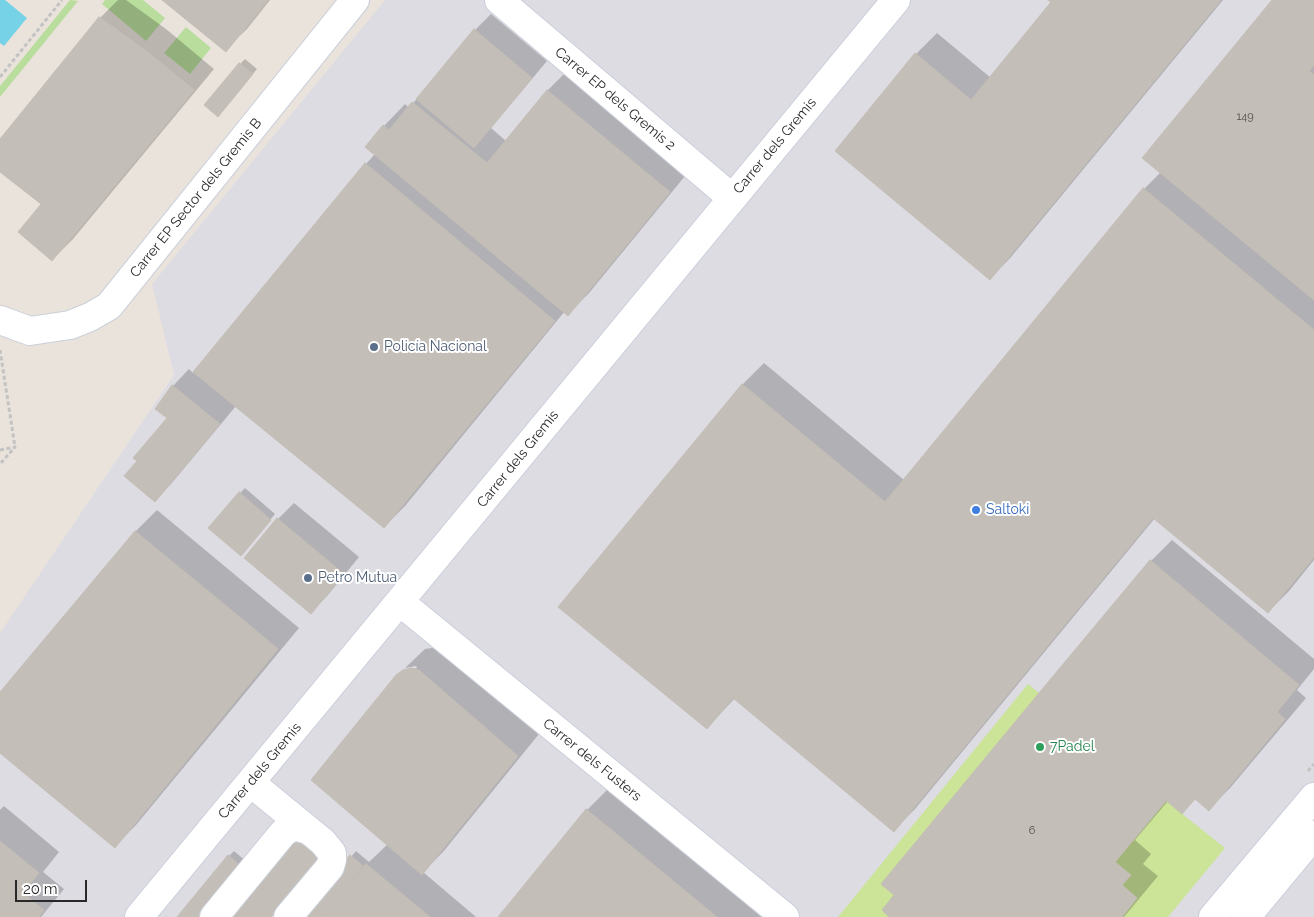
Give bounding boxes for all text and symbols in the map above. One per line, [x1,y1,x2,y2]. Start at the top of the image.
street label: Carrer EP dels Gremis 2 [551,44,679,154]
street label: Carrer dels Gremis [730,95,820,197]
house number: 149 [1236,110,1254,124]
street label: Carrer EP Sector dels Gremis B [127,115,265,281]
place label: Policía Nacional [384,339,487,355]
marker: Policía Nacional [368,341,380,353]
street label: Carrer dels Gremis [474,407,562,511]
place label: Saltoki [986,502,1029,518]
marker: Saltoki [970,504,982,516]
place label: Petro Mutua [318,570,397,586]
marker: Petro Mutua [302,572,314,584]
street label: Carrer dels Fusters [539,715,645,805]
street label: Carrer dels Gremis [215,720,305,822]
place label: 7Padel [1050,739,1094,755]
marker: 7Padel [1034,741,1046,753]
house number: 6 [1029,824,1035,838]
scale bar [18,870,90,902]
text: 20 m [23,880,58,898]

